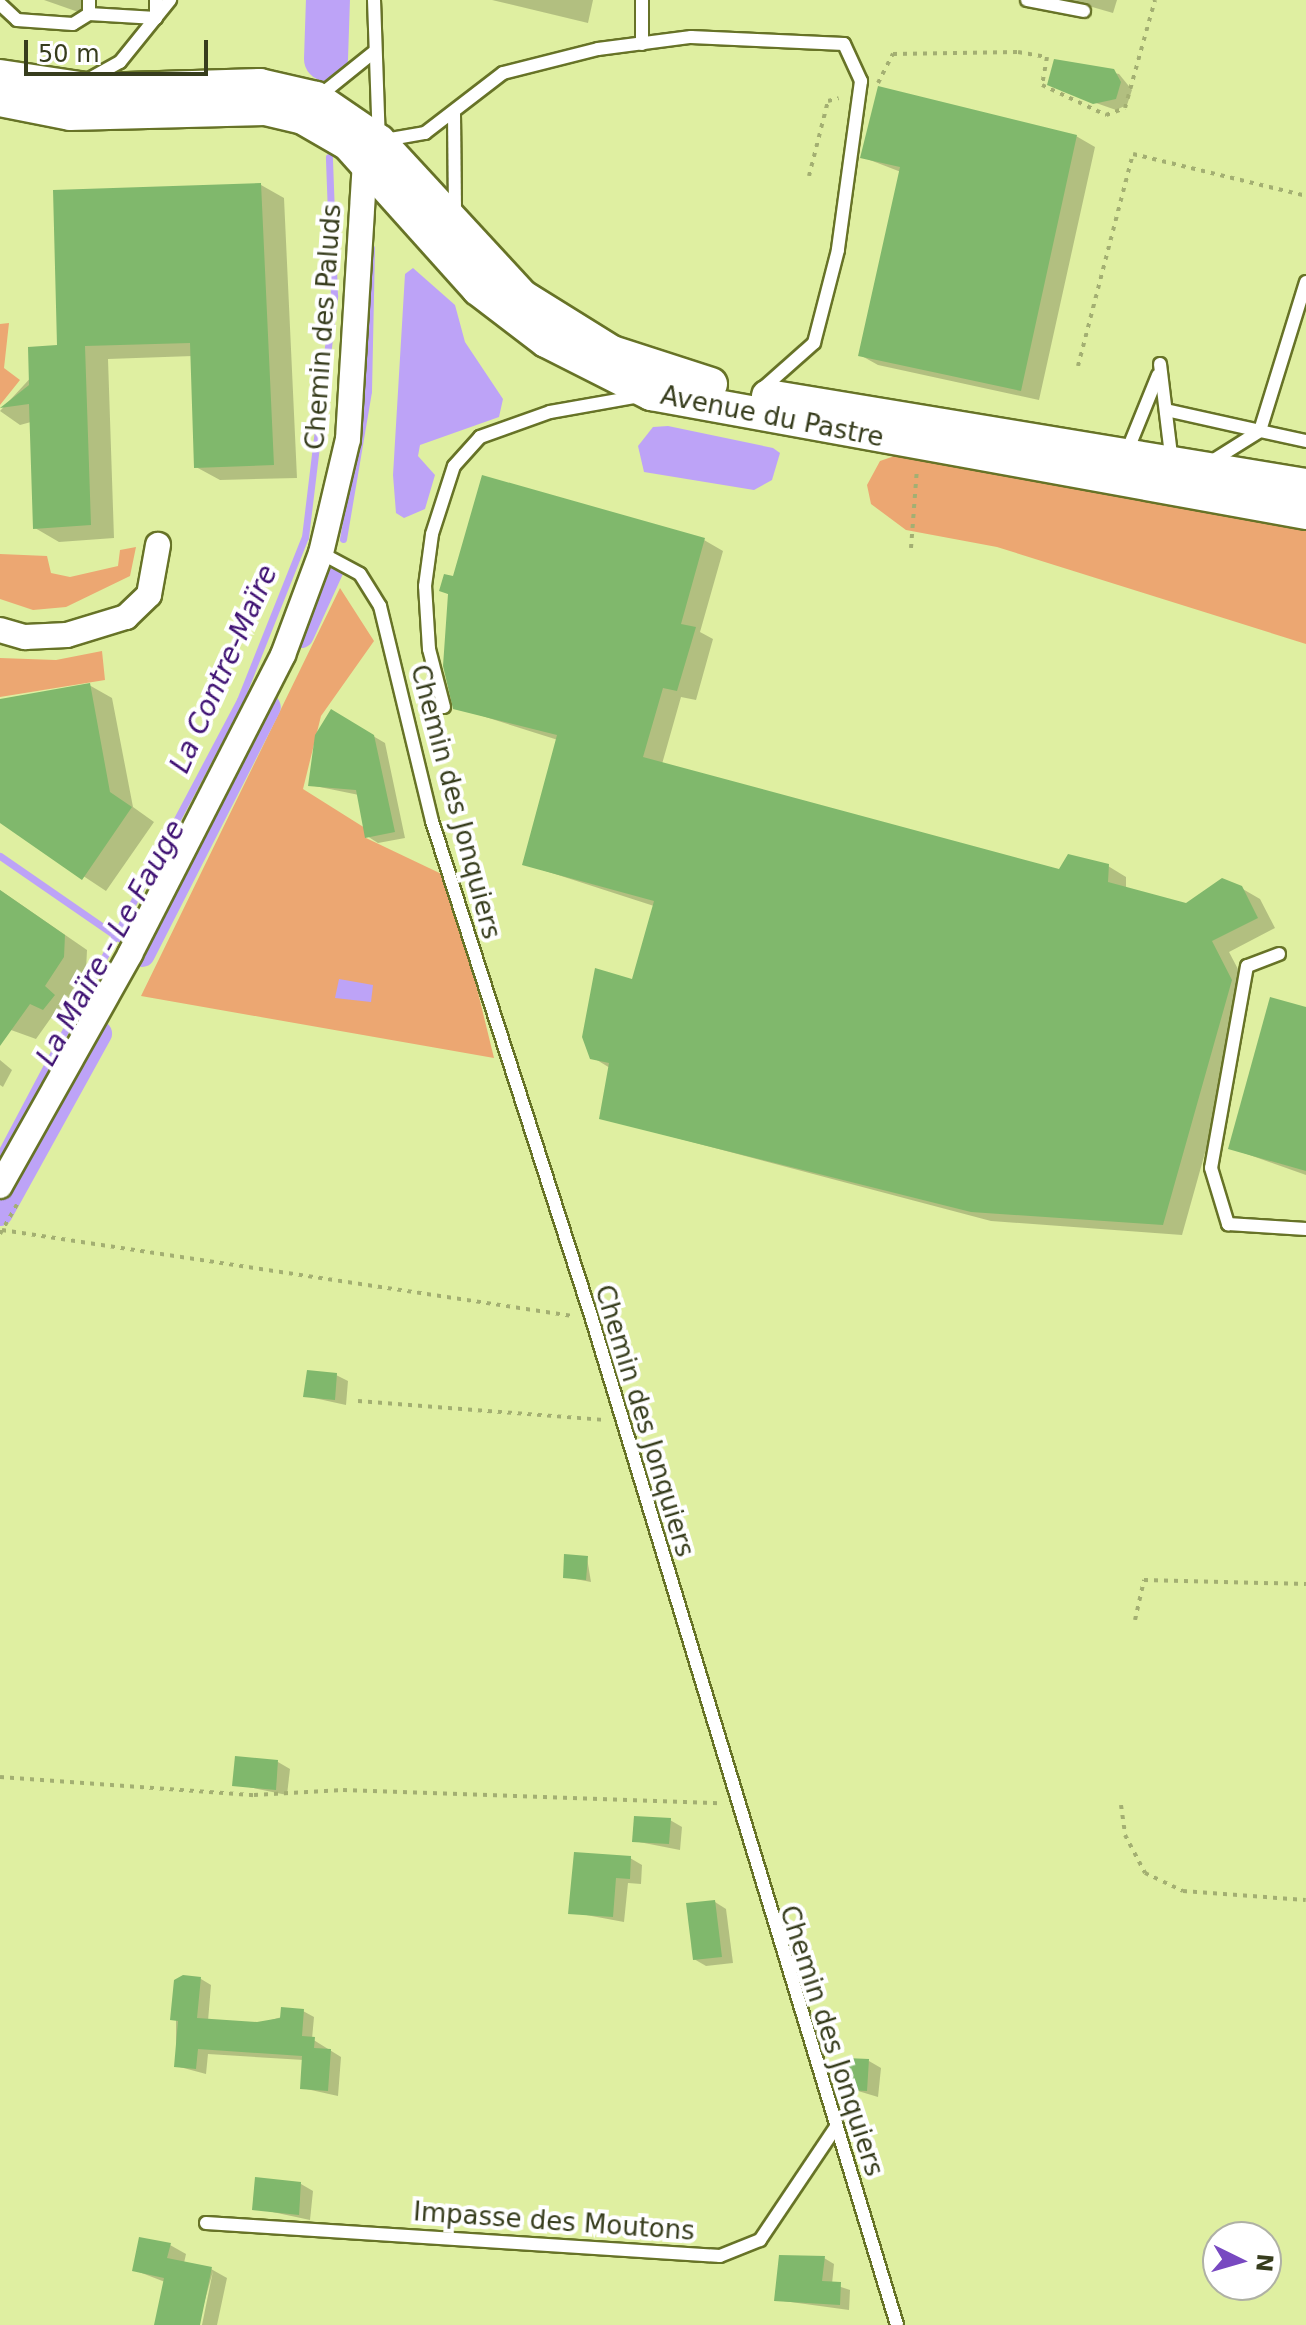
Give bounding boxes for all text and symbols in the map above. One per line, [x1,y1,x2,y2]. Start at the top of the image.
scale bar [28,24,212,74]
text: 50 m [38,40,100,68]
street label: Chemin des Paluds [300,203,348,451]
street label: Avenue du Pastre [658,380,886,454]
water label: La Contre-Maïre [163,560,285,778]
street label: Chemin des Jonquiers [403,661,507,943]
water label: La Maïre - Le Fauge [30,815,192,1071]
street label: Chemin des Jonquiers [588,1281,700,1561]
street label: Chemin des Jonquiers [772,1902,890,2180]
street label: Impasse des Moutons [412,2197,696,2247]
north arrow [1202,2221,1282,2301]
text: N [1251,2253,1278,2273]

